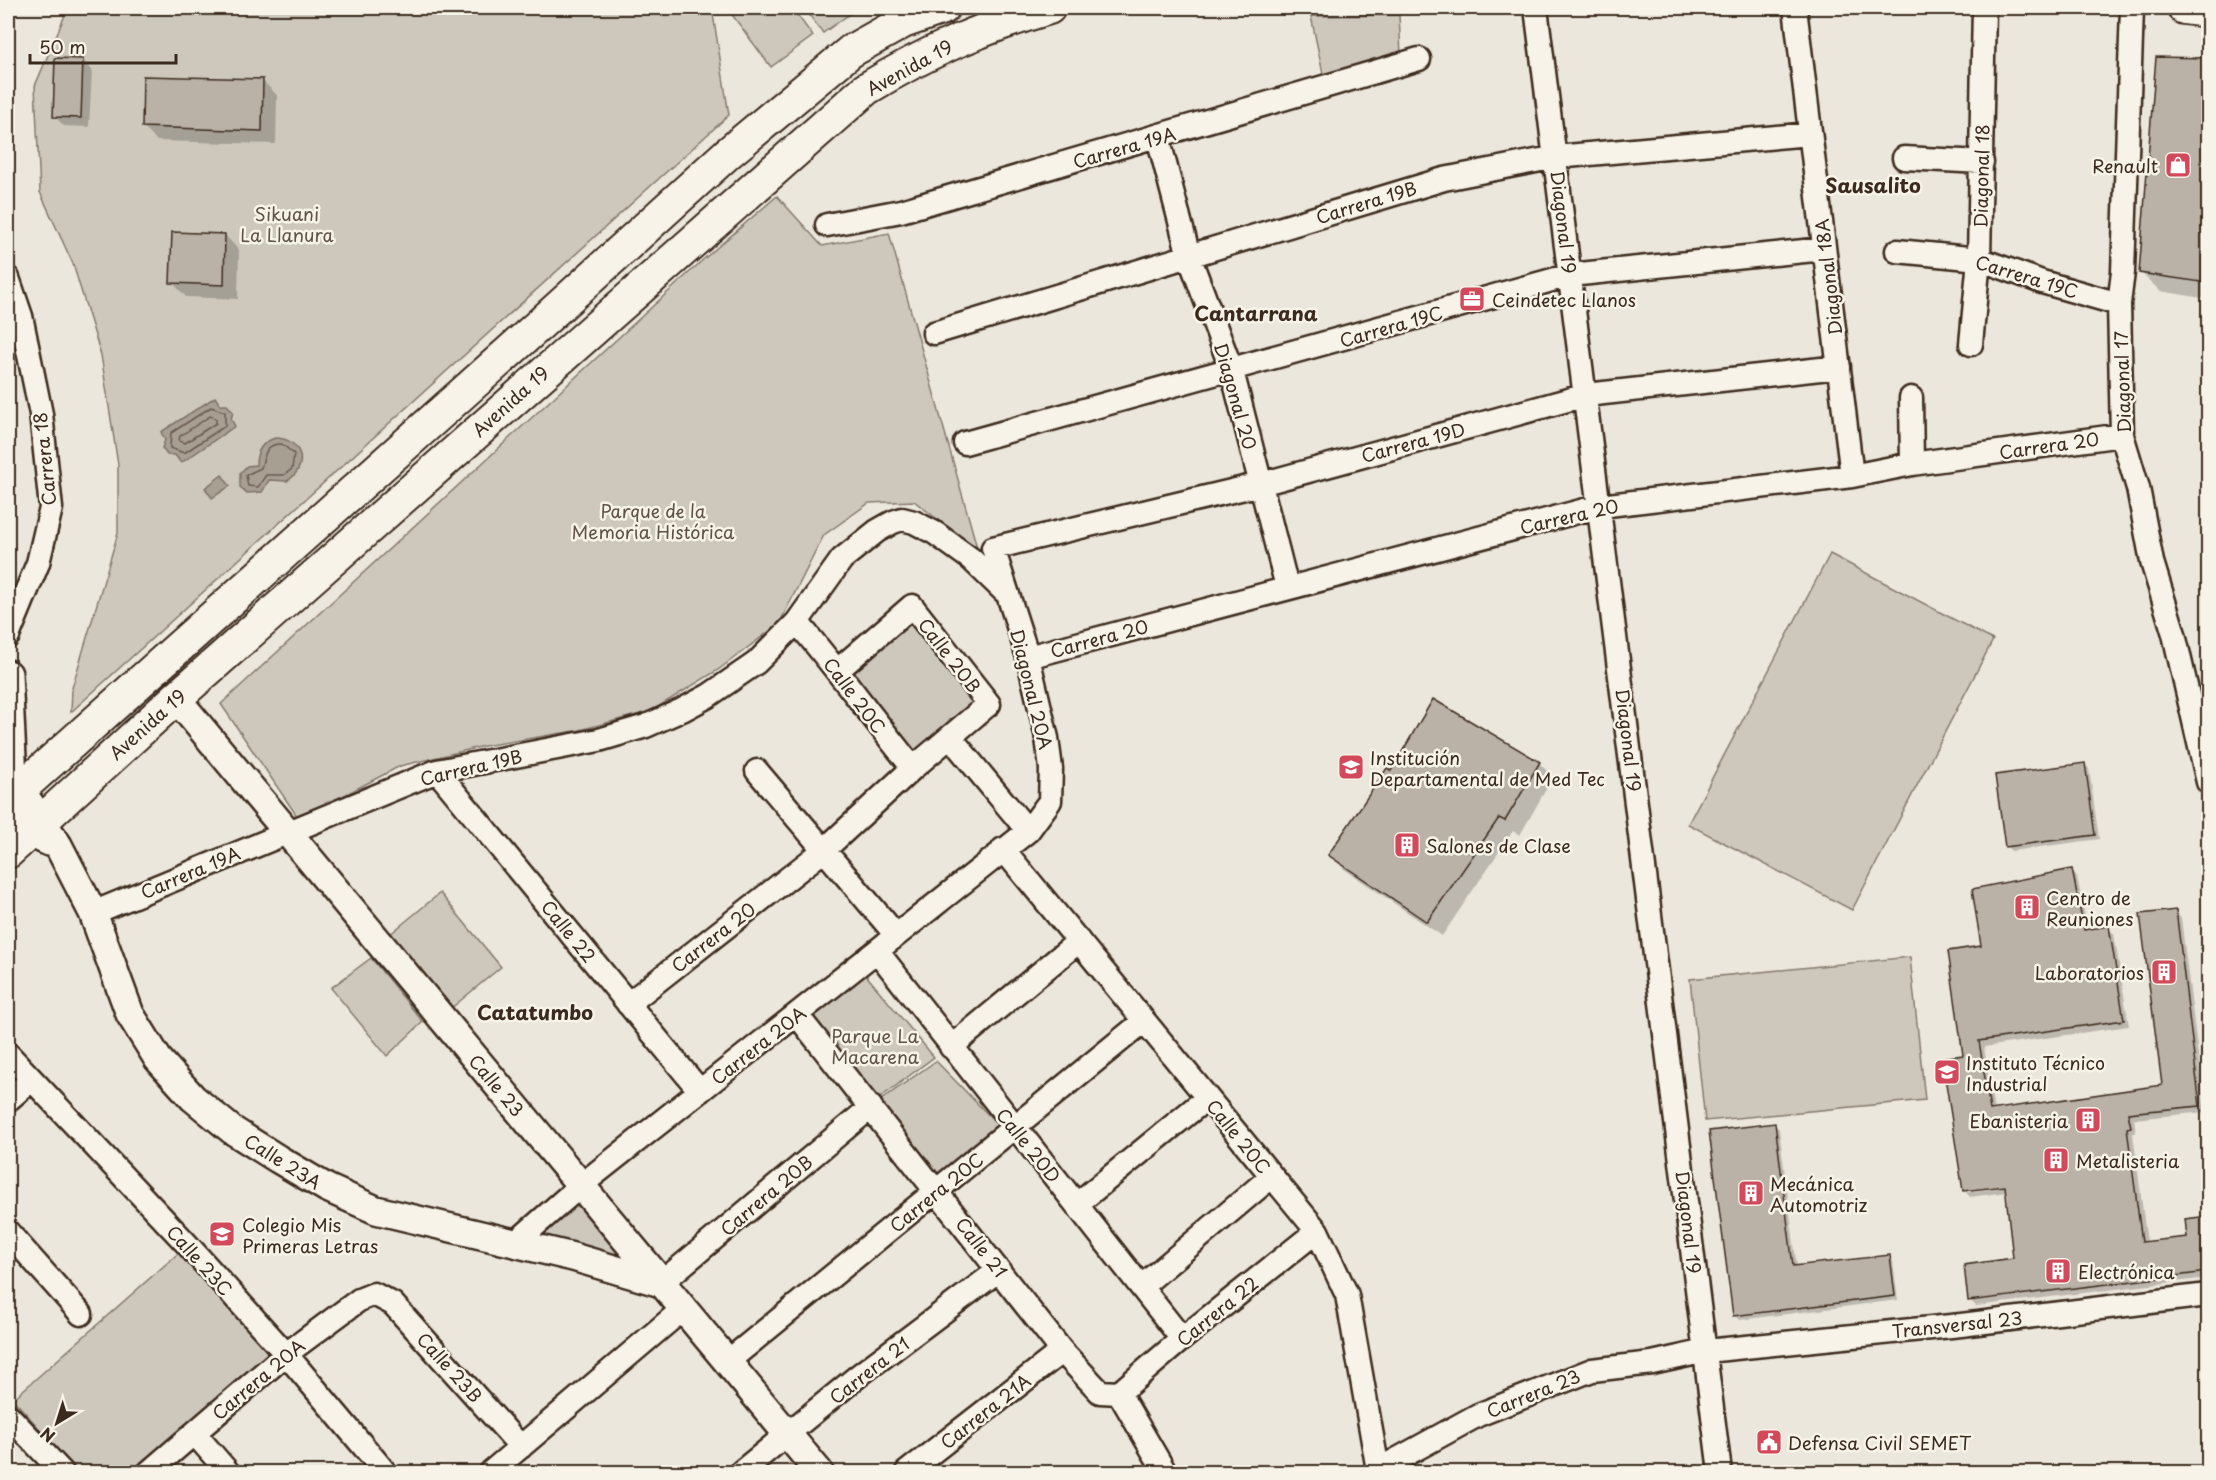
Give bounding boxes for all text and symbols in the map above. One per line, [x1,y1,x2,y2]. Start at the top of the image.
scale bar [30,27,176,65]
street label: Avenida 19 [861,32,957,102]
text: 50 m [39,33,86,60]
street label: Carrera 19A [1069,119,1179,175]
street label: Diagonal 18 [1967,124,1995,228]
shop icon: Renault [2163,150,2193,180]
place label: Renault [2092,152,2158,179]
street label: Diagonal 19 [1544,169,1584,275]
district label: Sausalito [1825,170,1921,200]
street label: Carrera 19B [1312,174,1420,230]
park label: Sikuani La Llanura [240,200,334,248]
street label: Diagonal 18A [1807,217,1849,337]
street label: Carrera 19C [1972,248,2082,304]
office icon: Ceindetec Llanos [1457,284,1487,314]
place label: Ceindetec Llanos [1492,286,1636,313]
district label: Cantarrana [1194,298,1318,328]
street label: Carrera 19C [1336,298,1446,354]
street label: Diagonal 17 [2107,330,2137,433]
street label: Diagonal 20 [1208,339,1264,453]
street label: Avenida 19 [466,359,554,443]
street label: Carrera 18 [26,411,62,507]
street label: Carrera 19D [1358,415,1468,469]
street label: Carrera 20 [1997,425,2101,465]
street label: Carrera 20 [1517,492,1621,540]
park label: Parque de la Memoria Histórica [572,497,735,545]
street label: Calle 20B [912,612,988,698]
street label: Carrera 20 [1047,612,1151,664]
street label: Diagonal 20A [1004,626,1060,752]
street label: Calle 20C [817,651,893,739]
street label: Avenida 19 [103,682,191,766]
street label: Diagonal 19 [1609,687,1649,793]
street label: Carrera 19B [417,742,525,792]
place label: Institución Departamental de Med Tec [1370,744,1605,792]
school or university icon: Institución Departamental de Med Tec [1336,752,1366,782]
building icon: Salones de Clase [1392,830,1422,860]
place label: Salones de Clase [1426,832,1571,859]
street label: Carrera 19A [136,839,244,905]
place label: Centro de Reuniones [2046,884,2134,932]
building icon: Centro de Reuniones [2012,892,2042,922]
street label: Calle 22 [535,894,603,968]
street label: Carrera 20 [665,895,761,979]
building icon: Laboratorios [2149,957,2179,987]
place label: Laboratorios [2035,959,2144,986]
district label: Catatumbo [477,997,593,1027]
street label: Carrera 20A [705,999,811,1091]
park label: Parque La Macarena [831,1022,920,1070]
street label: Calle 23 [463,1048,531,1122]
place label: Instituto Técnico Industrial [1966,1049,2105,1097]
school or university icon: Instituto Técnico Industrial [1932,1057,1962,1087]
street label: Calle 20C [1201,1093,1277,1179]
street label: Calle 20D [990,1102,1068,1188]
building icon: Ebanisteria [2073,1105,2103,1135]
place label: Ebanisteria [1969,1107,2069,1134]
street label: Calle 23A [239,1127,327,1195]
building icon: Metalisteria [2041,1145,2071,1175]
street label: Carrera 20C [883,1146,989,1238]
place label: Metalisteria [2076,1147,2180,1174]
street label: Carrera 20B [714,1148,818,1242]
street label: Diagonal 19 [1669,1169,1709,1275]
place label: Mecánica Automotriz [1770,1170,1868,1218]
building icon: Mecánica Automotriz [1736,1178,1766,1208]
place label: Colegio Mis Primeras Letras [242,1211,378,1259]
street label: Calle 21 [950,1211,1014,1283]
street label: Calle 23C [161,1219,239,1301]
school or university icon: Colegio Mis Primeras Letras [207,1219,237,1249]
building icon: Electrónica [2043,1256,2073,1286]
place label: Electrónica [2078,1258,2175,1285]
street label: Carrera 22 [1170,1270,1264,1352]
street label: Transversal 23 [1891,1304,2023,1344]
street label: Calle 23B [411,1326,489,1408]
street label: Carrera 21 [823,1330,915,1410]
street label: Carrera 20A [206,1332,310,1426]
street label: Carrera 23 [1482,1362,1584,1424]
street label: Carrera 21A [934,1367,1036,1455]
north arrow [27,1393,87,1453]
text: N [35,1422,60,1449]
public building icon: Defensa Civil SEMET [1754,1427,1784,1457]
place label: Defensa Civil SEMET [1788,1429,1972,1456]

